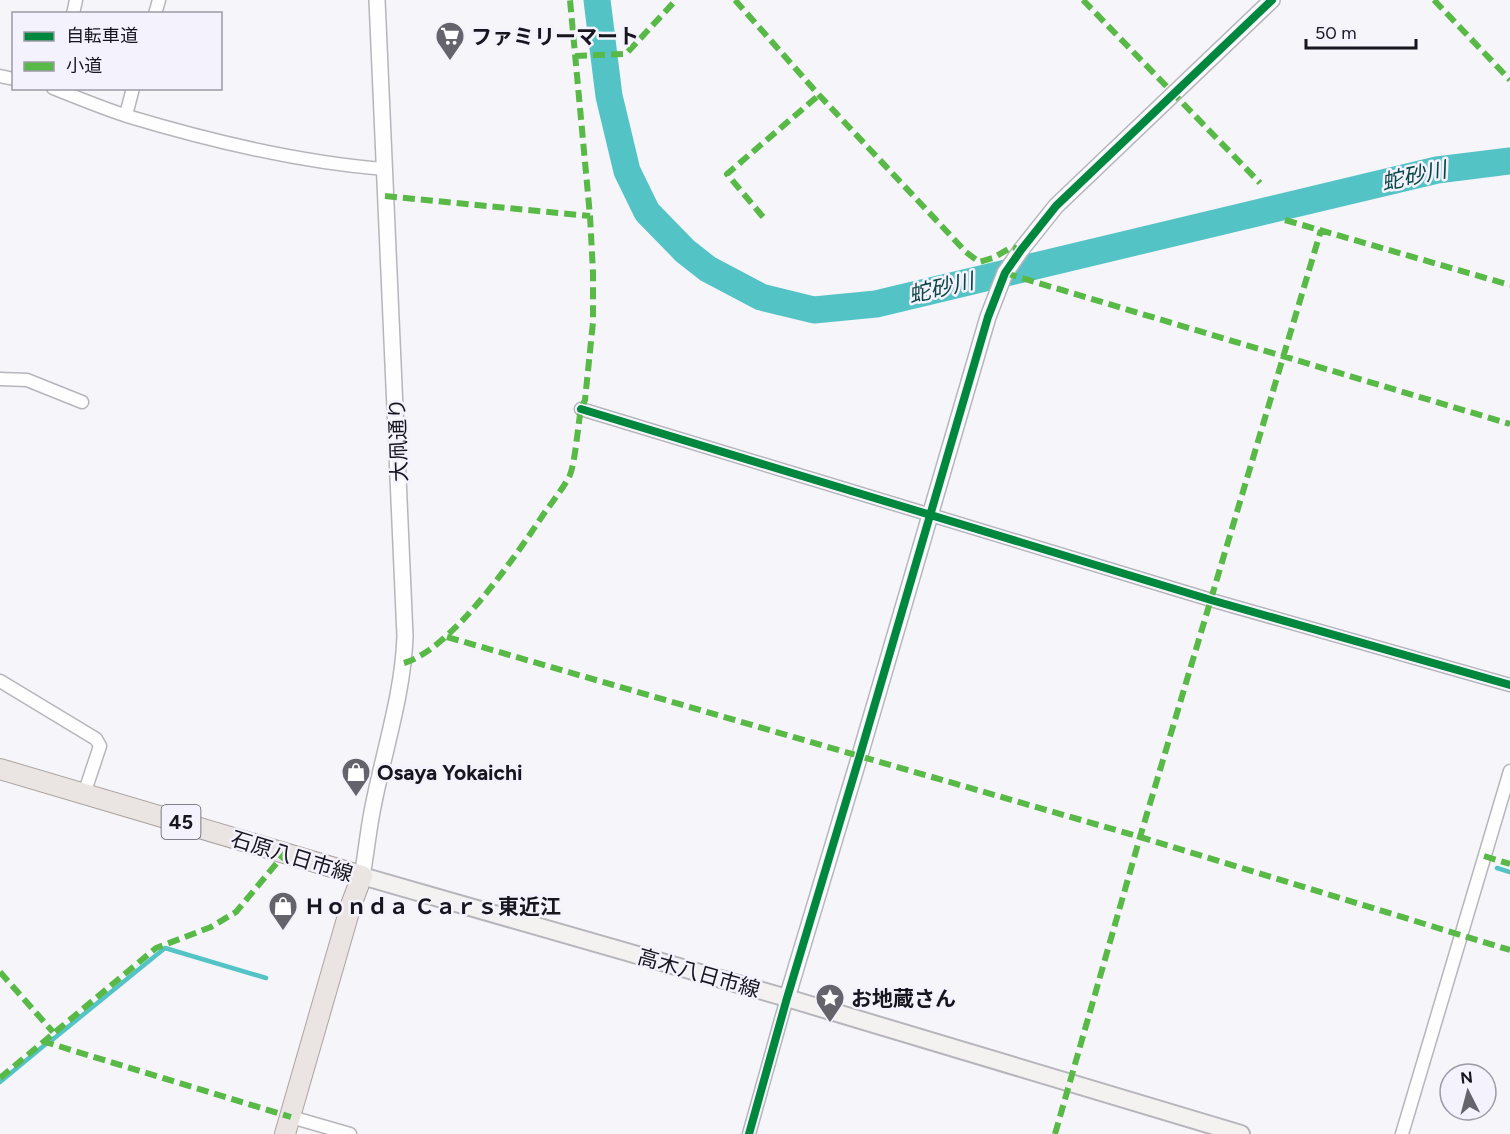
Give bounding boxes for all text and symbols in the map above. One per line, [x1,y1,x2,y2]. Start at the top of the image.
legend [12,12,222,90]
scale bar [1306,12,1416,50]
supermarket icon: ファミリーマート [434,20,466,62]
text: 50 m [1315,22,1357,44]
place label: ファミリーマート [471,24,639,49]
text: 自転車道 [66,25,138,47]
text: 小道 [66,55,102,77]
water label: 蛇砂川 [1379,156,1451,196]
water label: 蛇砂川 [906,267,978,309]
street label: 大凧通り [384,398,412,482]
shop icon: Osaya Yokaichi [340,756,372,798]
place label: Osaya Yokaichi [377,760,523,785]
road number: 45 [162,805,201,839]
street label: 石原八日市線 [228,826,356,886]
shop icon: Ｈｏｎｄａ Ｃａｒｓ東近江 [267,890,299,932]
place label: Ｈｏｎｄａ Ｃａｒｓ東近江 [304,894,561,919]
street label: 高木八日市線 [635,944,763,1002]
place icon: お地蔵さん [814,982,846,1024]
place label: お地蔵さん [851,986,956,1011]
north arrow [1438,1062,1498,1122]
text: N [1459,1067,1474,1088]

